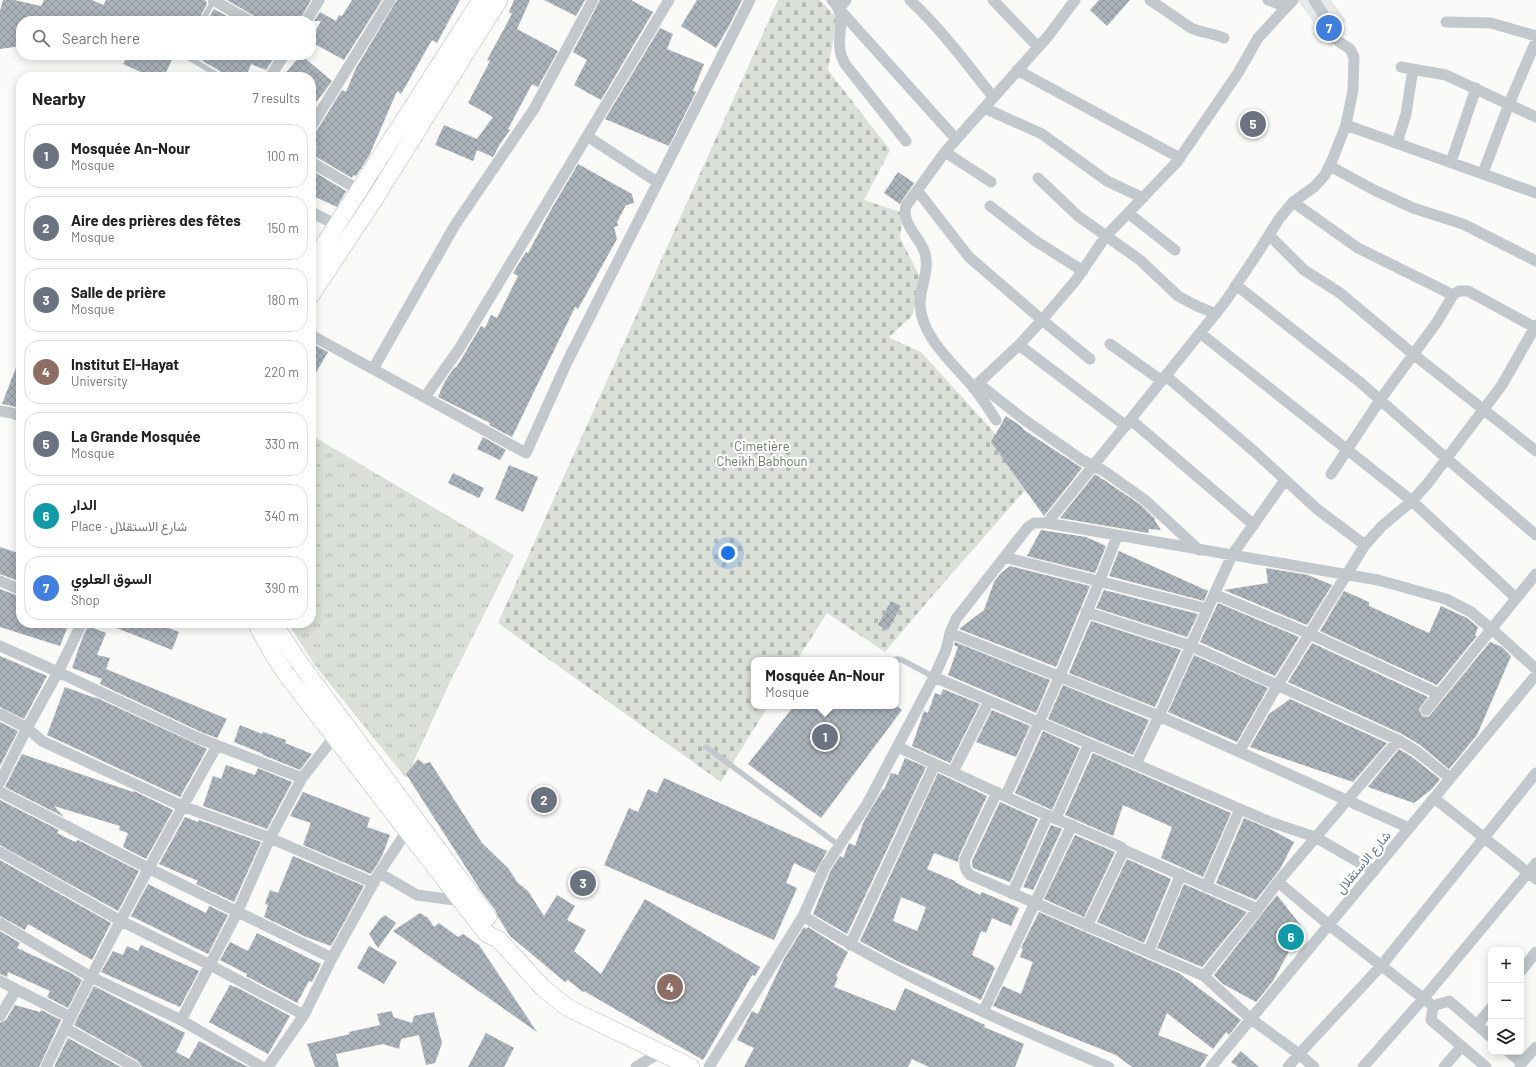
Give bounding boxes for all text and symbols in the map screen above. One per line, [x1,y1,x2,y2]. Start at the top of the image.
pin: 7 [1316,13,1342,43]
search box [16,16,316,60]
icon: search [30,27,52,49]
text: Search here [62,29,140,47]
text: Nearby [32,88,86,108]
text: 7 results [253,90,300,106]
pin: 5 [1240,109,1266,139]
text: Mosquée An-Nour [71,139,190,157]
text: 1 [44,148,48,164]
text: 100 m [266,148,299,164]
text: Mosque [71,157,115,173]
text: Aire des prières des fêtes [71,211,241,229]
text: 2 [42,220,50,236]
text: 150 m [267,220,299,236]
text: Mosque [71,229,115,245]
text: Salle de prière [71,283,166,301]
text: 3 [42,292,50,308]
text: 180 m [267,292,299,308]
text: Mosque [71,301,115,317]
text: Institut El-Hayat [71,355,179,373]
text: 4 [42,364,50,380]
text: 220 m [264,364,299,380]
text: University [71,373,128,389]
text: La Grande Mosquée [71,427,201,445]
text: 5 [42,436,50,452]
text: 330 m [265,436,299,452]
park label: Cimetière Cheikh Babhoun [717,438,807,469]
text: Mosque [71,445,115,461]
text: الدار [71,495,97,513]
text: 6 [43,508,49,524]
text: 340 m [264,508,299,524]
text: Place · شارع الاستقلال [71,518,187,534]
your location [718,543,738,563]
text: السوق العلوي [71,569,152,587]
text: 7 [43,580,49,596]
text: 390 m [265,580,299,596]
text: Shop [71,592,100,608]
popup [751,657,899,709]
text: Mosquée An-Nour [765,666,885,684]
text: Mosque [765,684,809,700]
pin: 1 [812,722,838,752]
pin: 2 [531,785,557,815]
street label: شارع الاستقلال [1332,827,1395,898]
pin: 3 [570,868,596,898]
pin: 6 [1278,922,1304,952]
map controls [1488,947,1524,1055]
button: + [1488,947,1524,983]
pin: 4 [657,972,683,1002]
button: − [1488,983,1524,1019]
button: layers [1488,1019,1524,1055]

